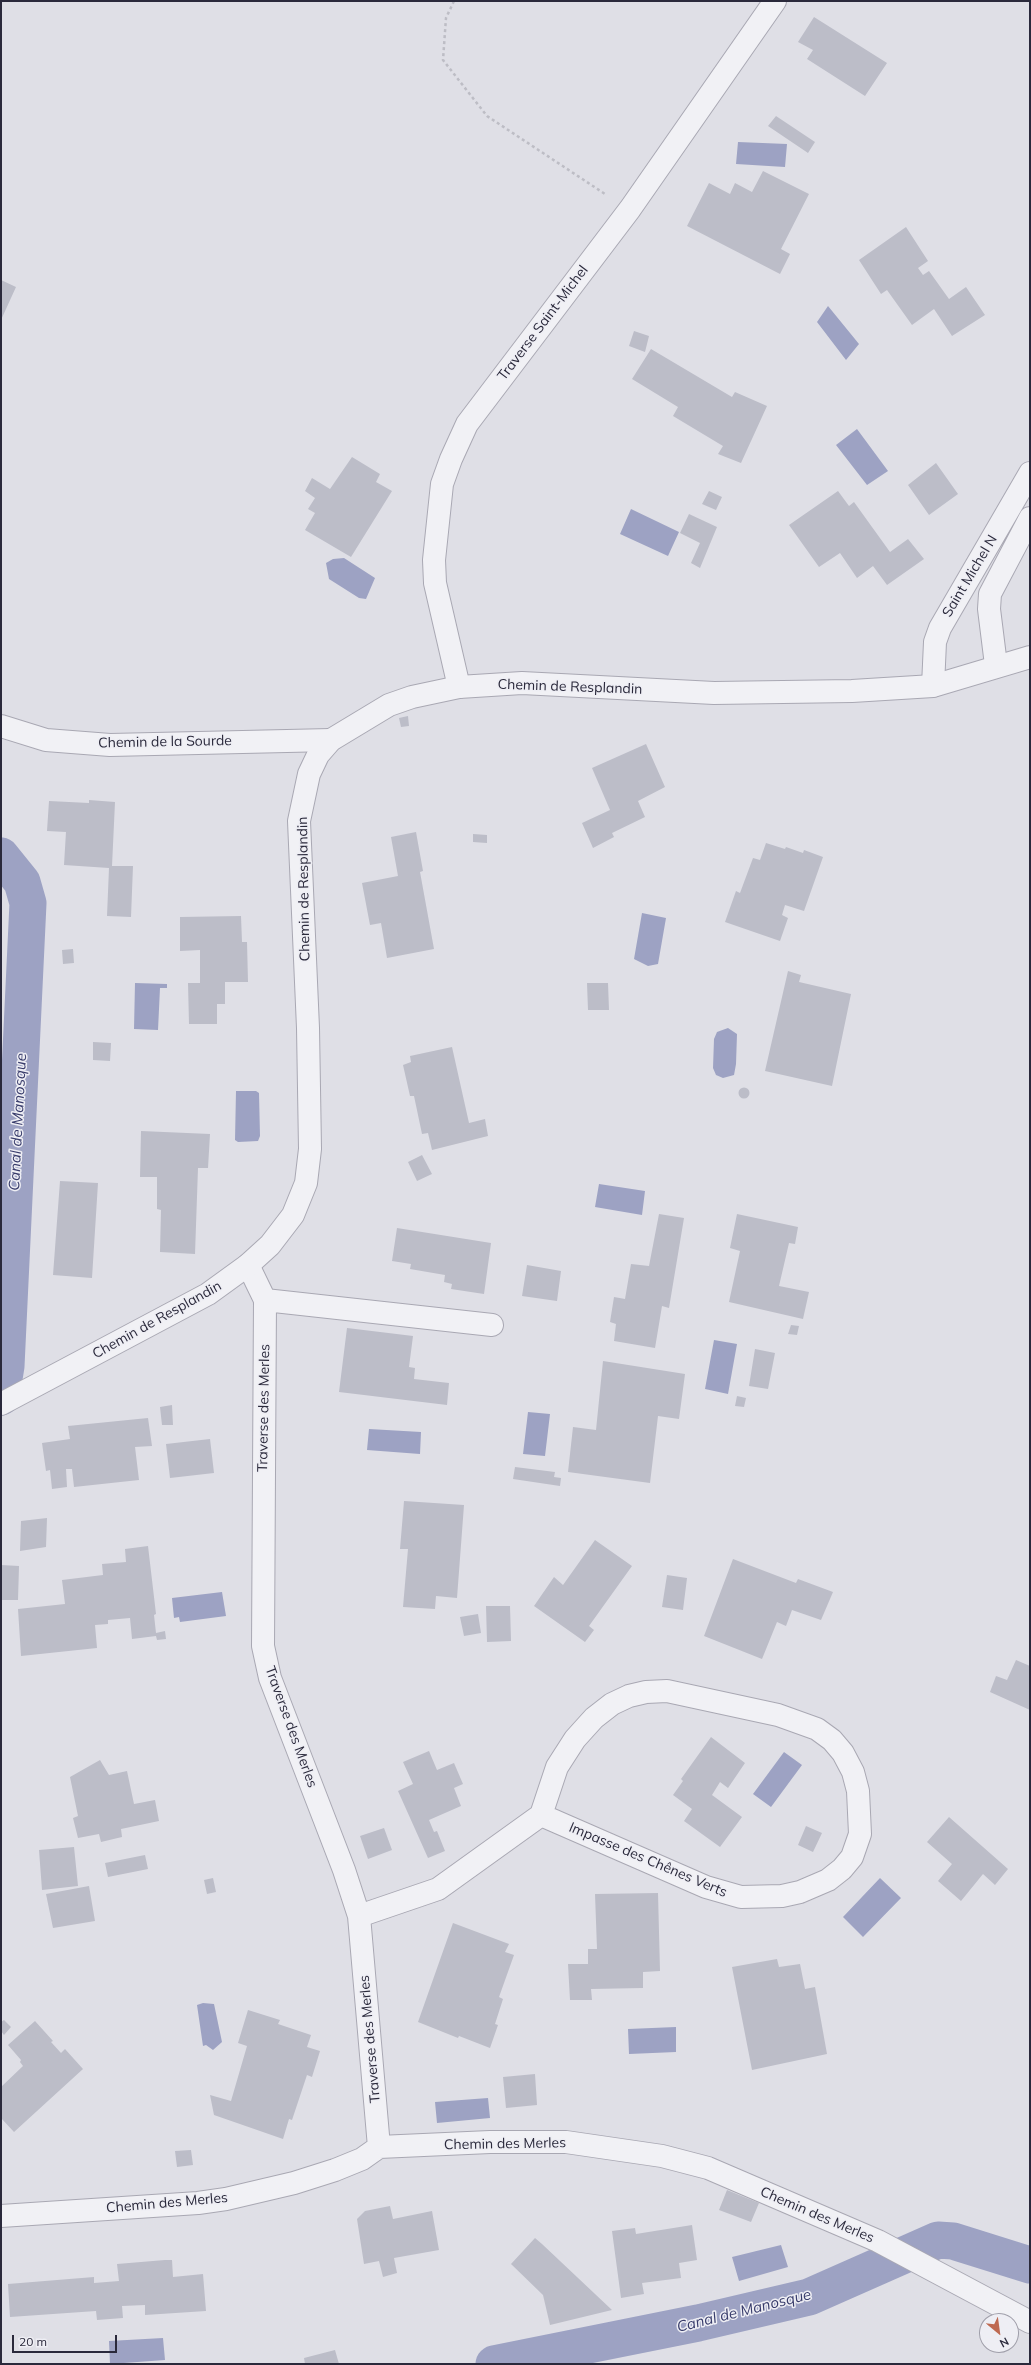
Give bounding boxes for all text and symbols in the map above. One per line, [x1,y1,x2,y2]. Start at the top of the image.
street label: Traverse Saint-Michel [494,262,592,384]
street label: Saint Michel N [939,532,1001,620]
street label: Chemin de Resplandin [497,676,643,698]
street label: Chemin de la Sourde [98,732,232,752]
street label: Chemin de Resplandin [294,816,314,962]
water label: Canal de Manosque [5,1053,31,1191]
street label: Chemin de Resplandin [90,1278,224,1362]
street label: Traverse des Merles [254,1344,274,1472]
street label: Traverse des Merles [261,1664,321,1790]
street label: Impasse des Chênes Verts [566,1819,730,1901]
street label: Traverse des Merles [356,1974,384,2104]
street label: Chemin des Merles [444,2135,566,2153]
street label: Chemin des Merles [758,2183,876,2247]
street label: Chemin des Merles [105,2189,229,2217]
water label: Canal de Manosque [675,2286,813,2336]
north arrow [979,2313,1019,2353]
scale bar [14,2327,119,2353]
text: 20 m [19,2334,47,2349]
text: N [997,2334,1011,2351]

